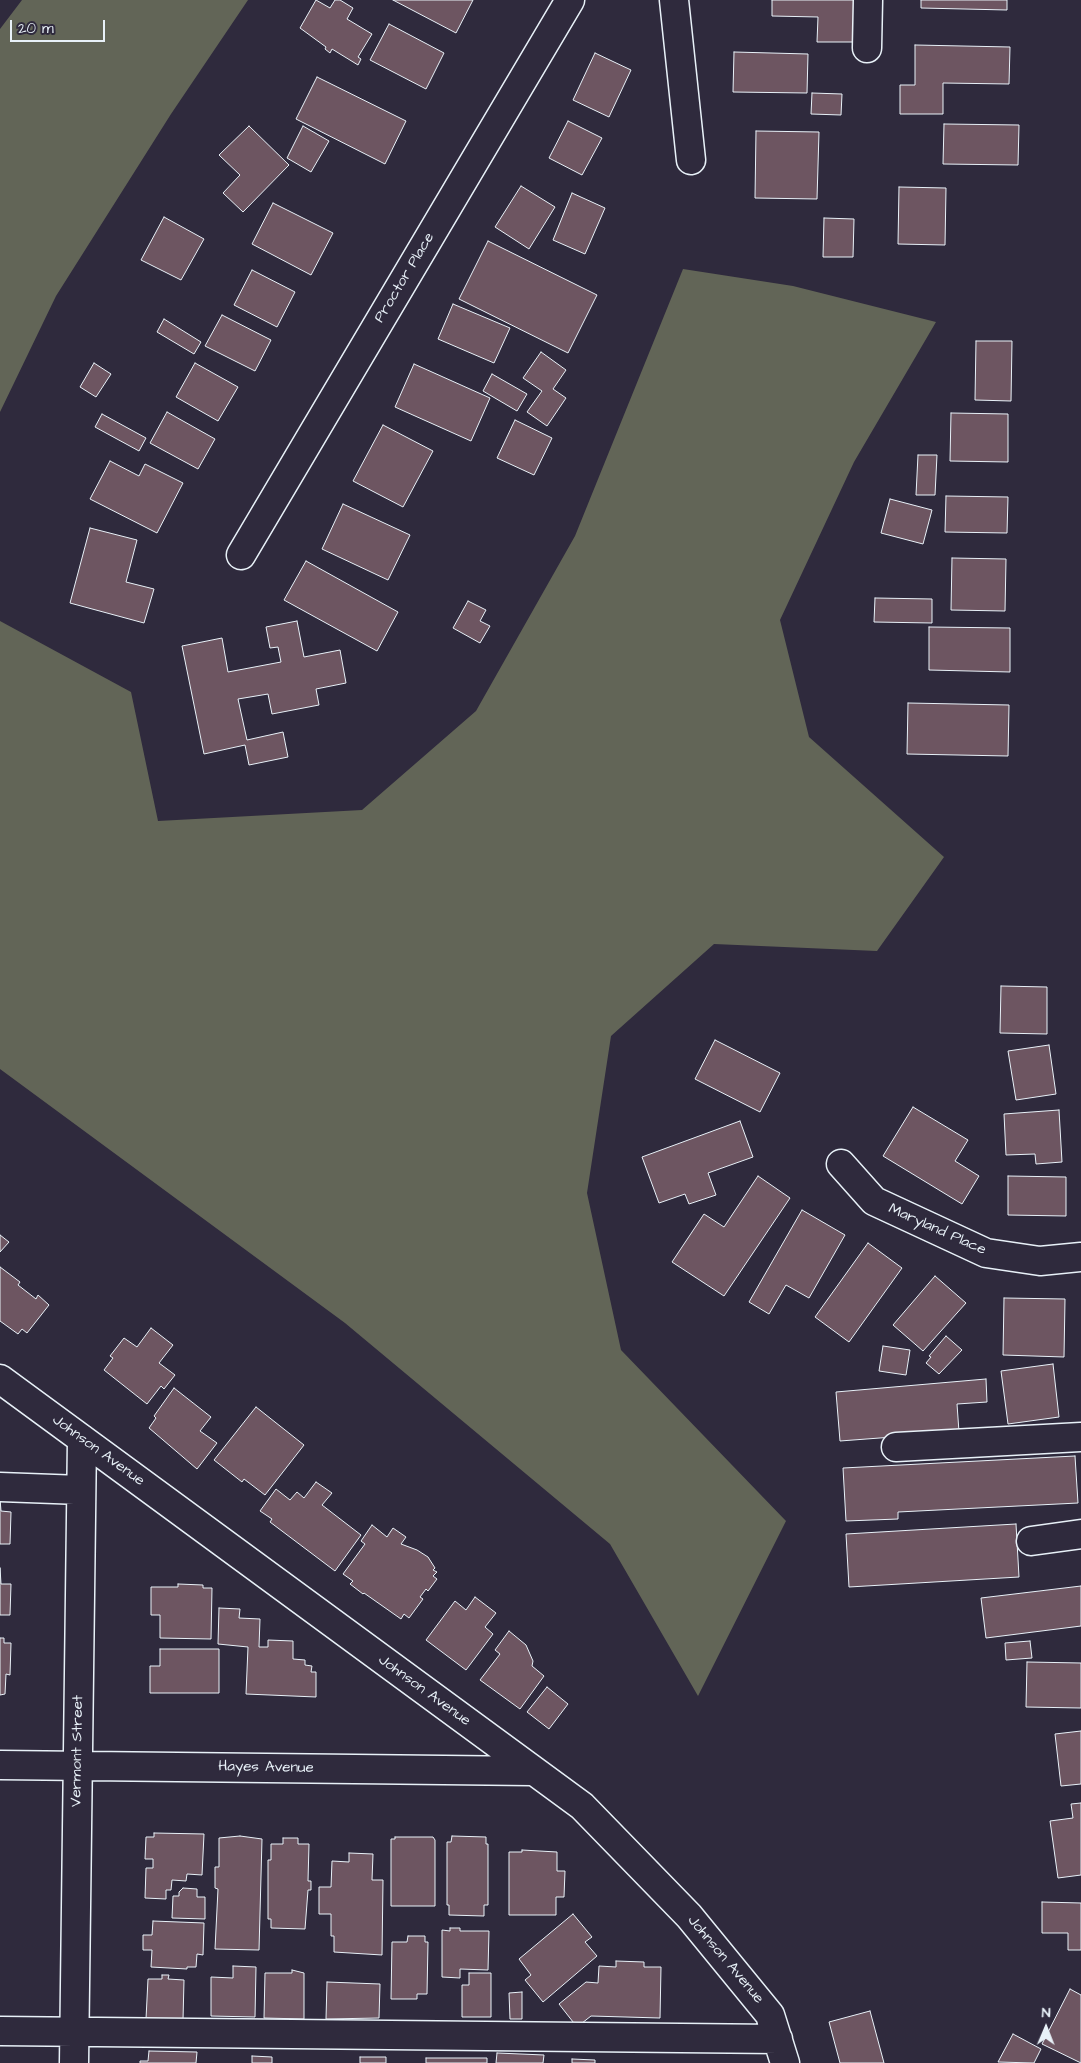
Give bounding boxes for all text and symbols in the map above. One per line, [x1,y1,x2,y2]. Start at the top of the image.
scale bar [12,10,108,42]
text: 20 m [18,18,54,39]
street label: Proctor Place [371,230,439,326]
street label: Maryland Place [885,1200,989,1260]
street label: Johnson Avenue [48,1412,148,1490]
street label: Johnson Avenue [374,1652,474,1730]
street label: Vermont Street [68,1695,88,1807]
street label: Hayes Avenue [218,1758,314,1778]
street label: Johnson Avenue [683,1912,767,2008]
north arrow [1021,2003,1071,2053]
text: N [1042,2003,1051,2023]

